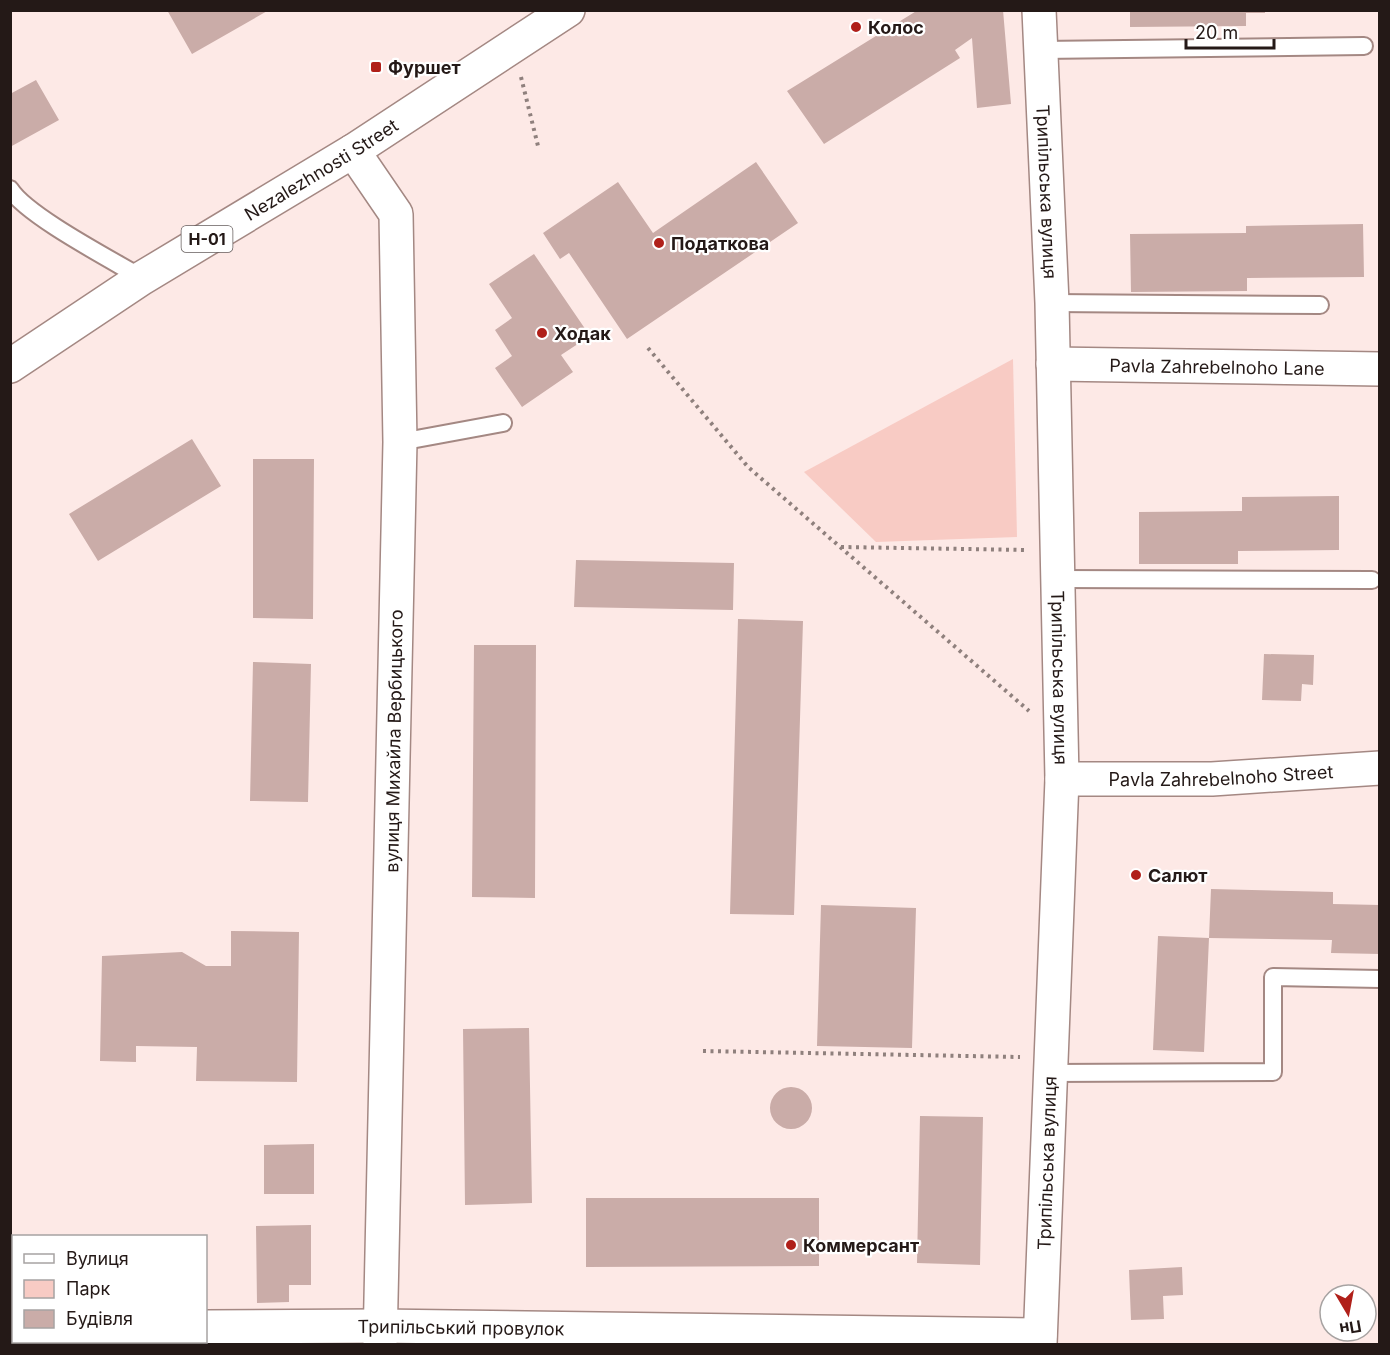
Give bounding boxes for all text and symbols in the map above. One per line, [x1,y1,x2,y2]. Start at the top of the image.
scale bar [1186,12,1274,50]
place label: Колос [868,17,924,38]
marker: Колос [849,20,863,34]
text: 20 m [1195,22,1238,43]
place label: Фуршет [388,57,461,78]
marker: Фуршет [369,60,383,74]
street label: Трипільська вулиця [1033,104,1061,279]
street label: Nezalezhnosti Street [240,114,402,224]
road number: Н-01 [182,226,232,252]
place label: Податкова [671,233,769,254]
marker: Податкова [652,236,666,250]
place label: Ходак [554,323,611,344]
marker: Ходак [535,326,549,340]
street label: Pavla Zahrebelnoho Lane [1109,354,1325,379]
street label: Трипільська вулиця [1048,590,1072,765]
street label: вулиця Михайла Вербицького [381,609,407,873]
street label: Pavla Zahrebelnoho Street [1109,761,1334,790]
place label: Салют [1148,865,1207,886]
marker: Салют [1129,868,1143,882]
street label: Трипільська вулиця [1033,1076,1061,1250]
legend [12,1235,207,1343]
place label: Коммерсант [803,1235,919,1256]
marker: Коммерсант [784,1238,798,1252]
text: Вулиця [66,1248,129,1269]
text: Парк [66,1278,111,1299]
north arrow [1318,1283,1378,1343]
text: Будівля [66,1308,133,1329]
street label: Трипільський провулок [357,1315,565,1339]
text: Пн [1338,1316,1363,1340]

